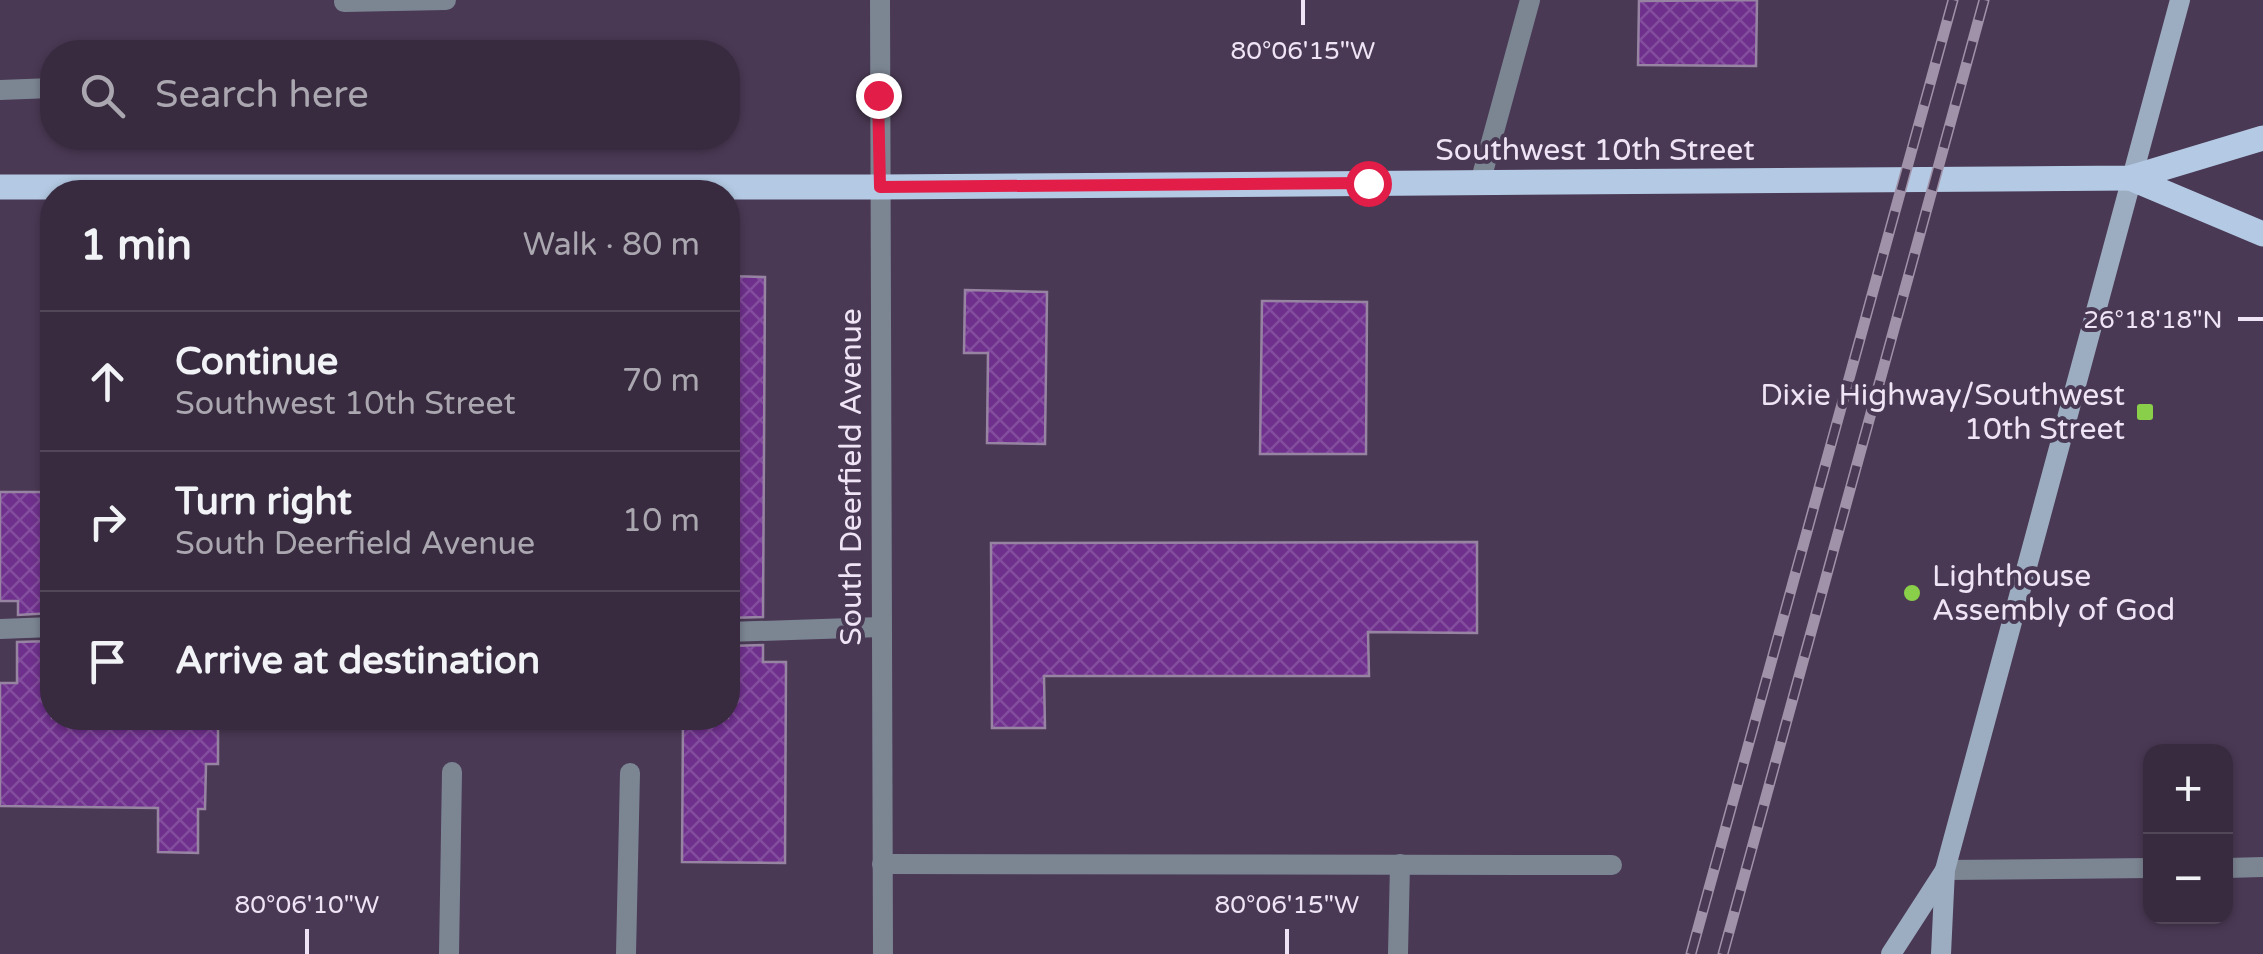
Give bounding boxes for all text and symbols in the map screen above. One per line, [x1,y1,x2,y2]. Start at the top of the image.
text: 80°06'15"W [1231,36,1375,66]
search box [40,40,740,150]
icon: search [75,68,130,123]
text: Search here [155,72,369,118]
route end [856,73,902,119]
street label: Southwest 10th Street [1435,132,1755,169]
route start [1346,161,1392,207]
text: 1 min [80,220,192,271]
text: Walk · 80 m [523,226,700,264]
text: 26°18'18"N [2083,305,2223,335]
street label: South Deerfield Avenue [833,308,870,646]
text: Continue [175,339,338,385]
icon: ahead [80,354,135,409]
text: 70 m [622,362,700,400]
place label: Dixie Highway/Southwest 10th Street [1760,377,2125,448]
text: Southwest 10th Street [175,385,516,423]
marker: Dixie Highway/Southwest 10th Street [2134,401,2156,423]
text: Turn right [175,479,352,525]
icon: right [80,494,135,549]
text: 10 m [622,502,700,540]
text: South Deerfield Avenue [175,525,535,563]
place label: Lighthouse Assembly of God [1932,558,2175,629]
marker: Lighthouse Assembly of God [1901,582,1923,604]
icon: arrive [80,634,135,689]
text: Arrive at destination [175,638,540,684]
map controls [2143,744,2233,924]
button: + [2143,744,2233,834]
button: − [2143,834,2233,924]
text: 80°06'10"W [235,890,379,920]
text: 80°06'15"W [1215,890,1359,920]

